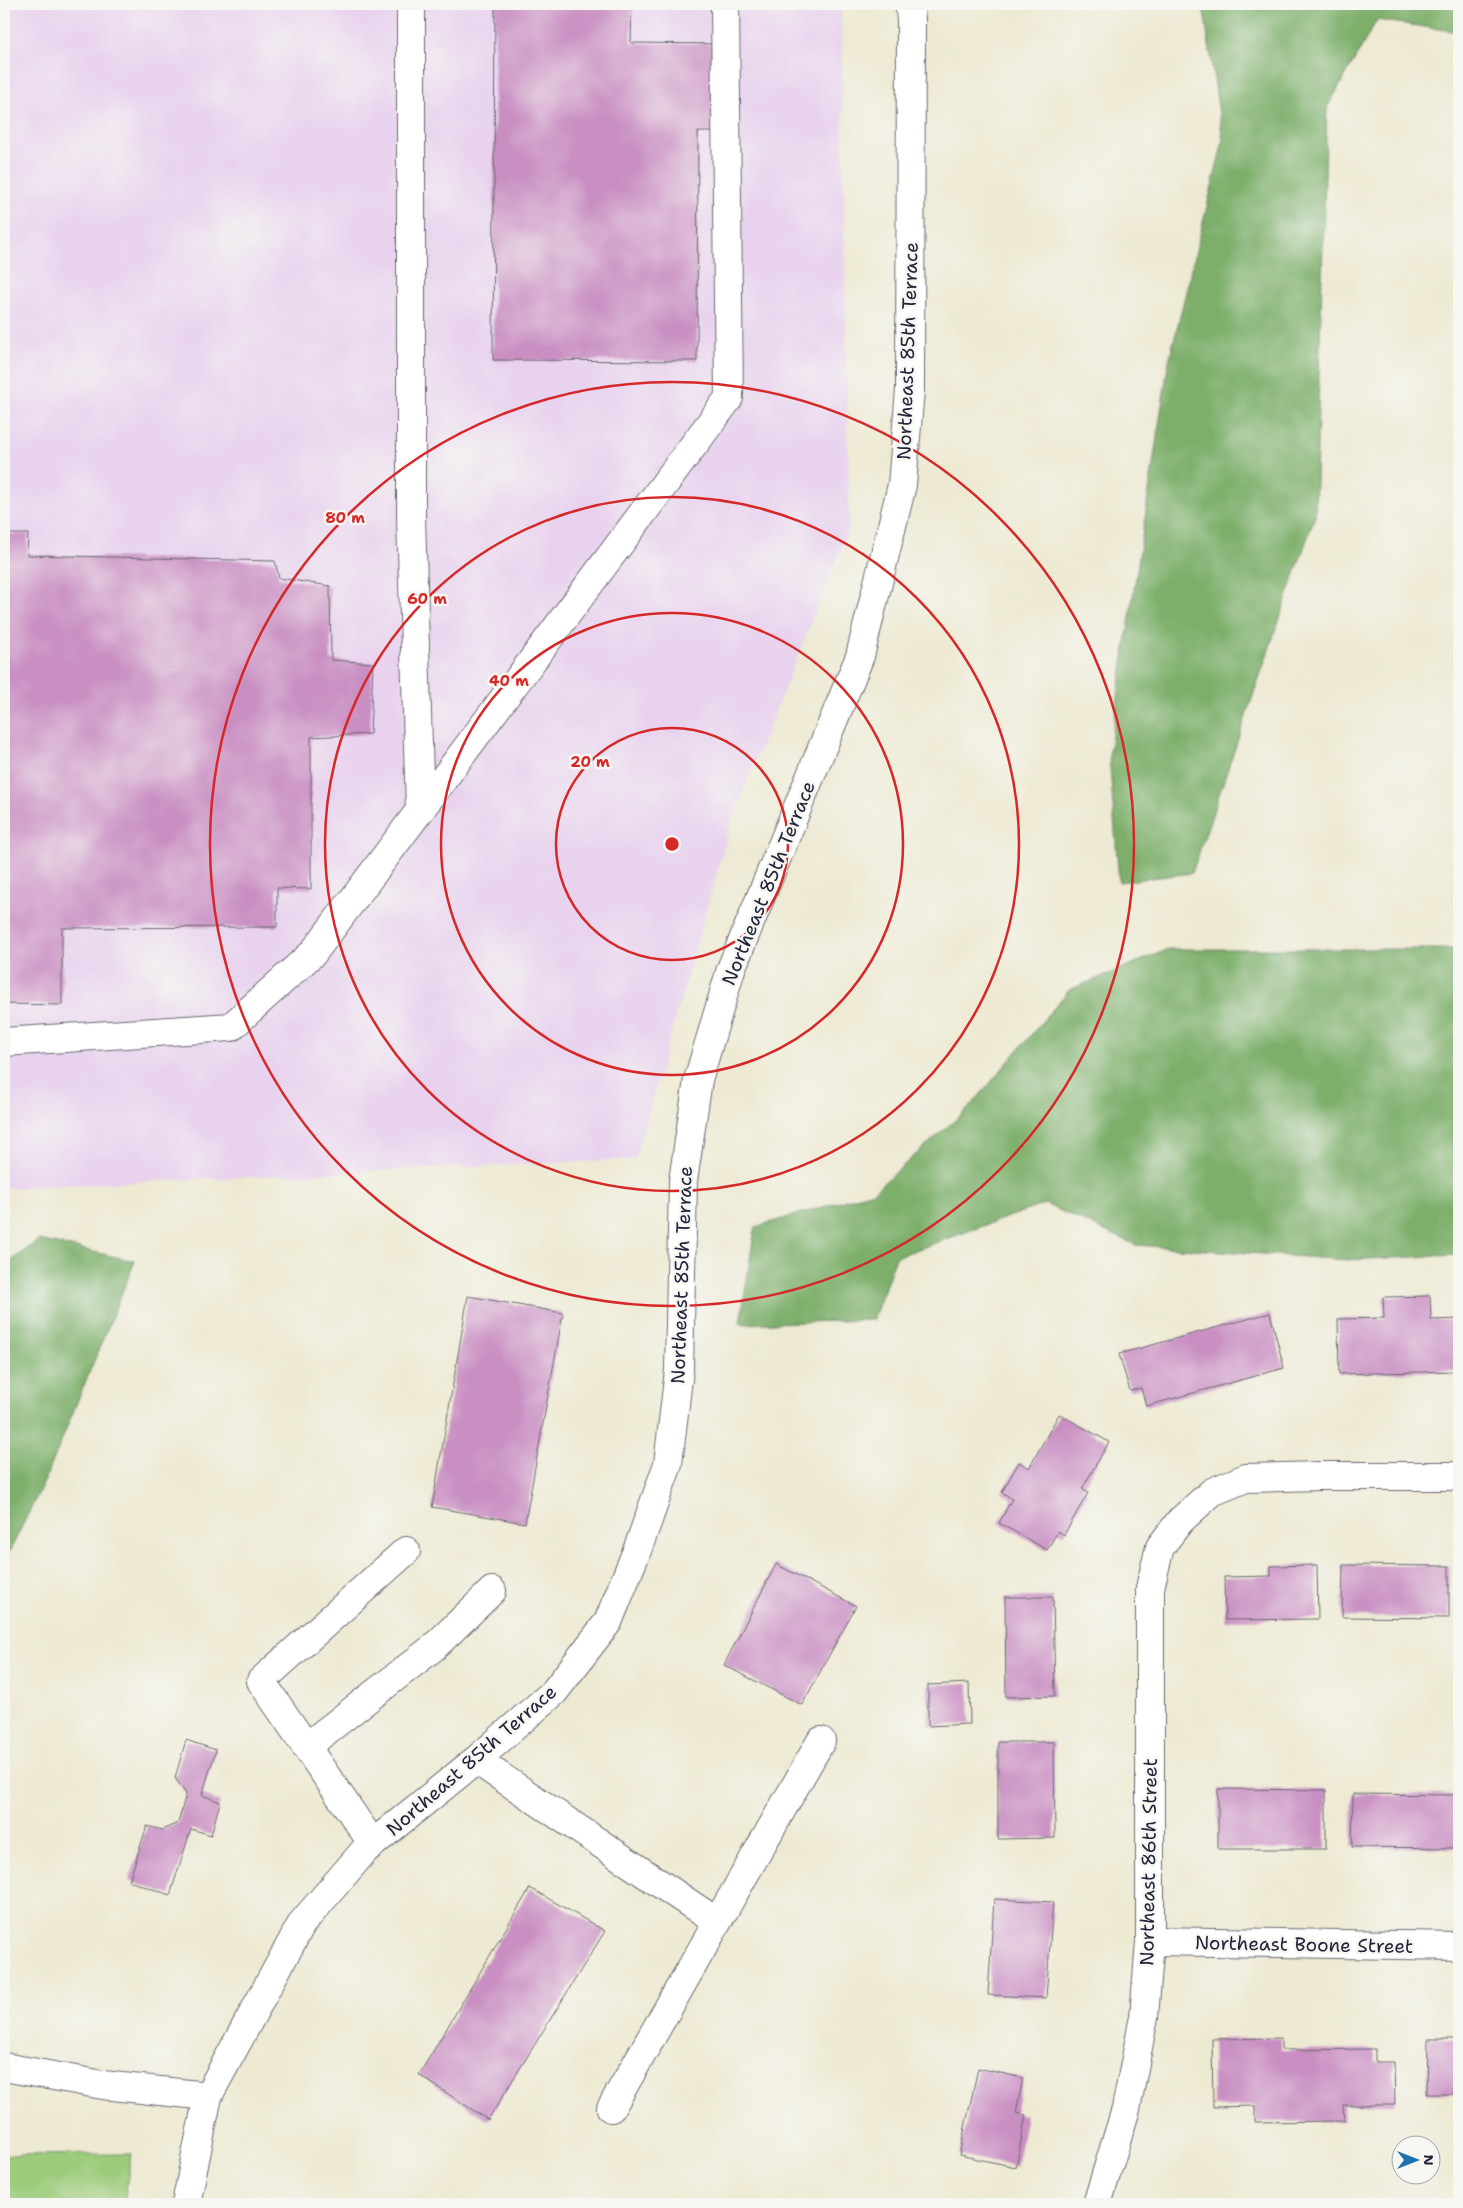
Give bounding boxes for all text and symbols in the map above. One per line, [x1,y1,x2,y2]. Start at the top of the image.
street label: Northeast 85th Terrace [891,242,924,461]
text: 80 m [325,508,365,528]
text: 60 m [407,589,447,609]
text: 40 m [489,671,529,691]
text: 20 m [570,752,610,772]
street label: Northeast 85th Terrace [716,777,821,989]
centre of rings [663,835,681,853]
street label: Northeast 85th Terrace [665,1166,698,1385]
street label: Northeast 85th Terrace [381,1679,562,1841]
street label: Northeast 86th Street [1134,1758,1163,1966]
street label: Northeast Boone Street [1195,1930,1413,1959]
north arrow [1390,2136,1440,2186]
text: N [1420,2154,1438,2166]

